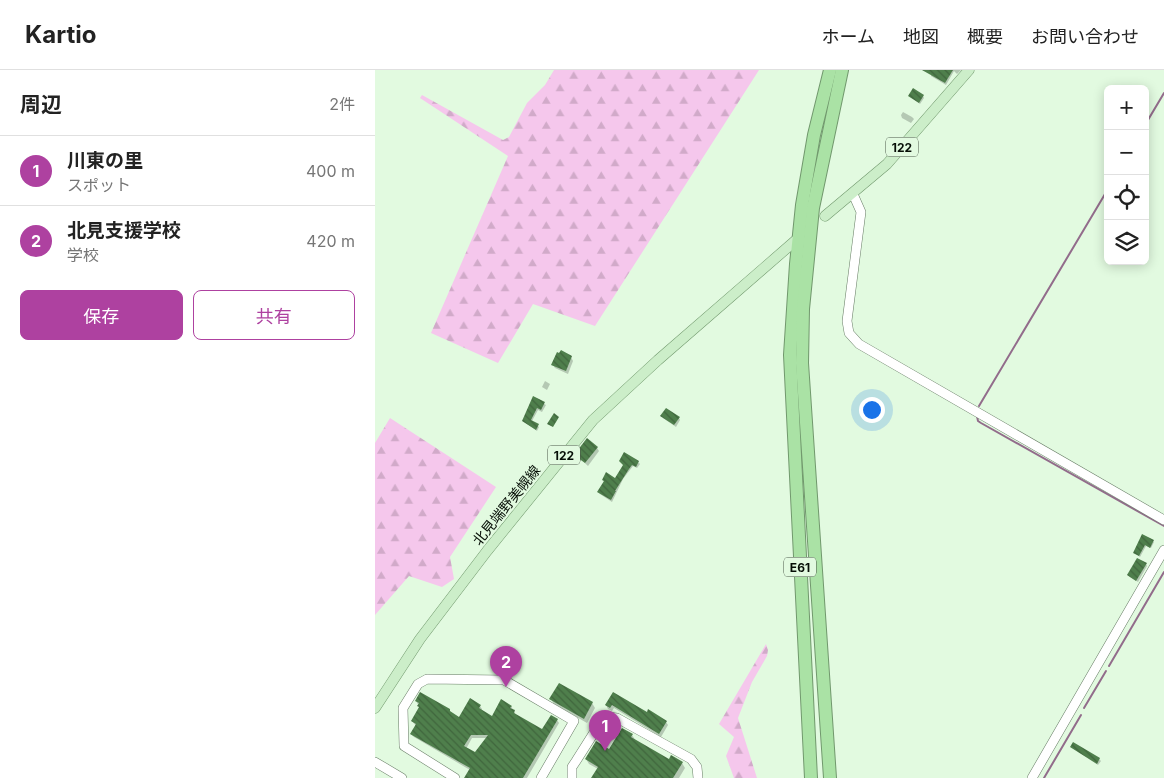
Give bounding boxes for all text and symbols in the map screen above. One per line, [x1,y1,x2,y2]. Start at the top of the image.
text: Kartio [25,20,96,49]
text: ホーム [822,26,875,47]
text: 地図 [903,26,939,47]
text: 概要 [967,26,1003,47]
text: お問い合わせ [1031,26,1139,47]
map controls [1104,85,1149,265]
button: + [1104,85,1149,130]
text: 周辺 [20,92,62,117]
text: 2件 [329,94,355,114]
button: − [1104,130,1149,175]
road number: 122 [886,138,918,156]
text: 川東の里 [67,149,143,172]
text: 1 [33,161,39,181]
text: 400 m [306,161,355,181]
text: スポット [67,175,131,195]
button: locate [1104,175,1149,220]
text: 北見支援学校 [67,219,181,242]
button: layers [1104,220,1149,265]
text: 2 [31,231,41,251]
text: 420 m [306,231,355,251]
text: 学校 [67,245,99,265]
button: 保存 [20,290,183,340]
button: 共有 [193,290,355,340]
your location [859,397,885,423]
road number: 122 [548,446,580,464]
street label: 北見端野美幌線 [469,462,543,548]
road number: E61 [784,558,816,577]
pin: 2 [490,646,522,687]
pin: 1 [589,710,621,751]

